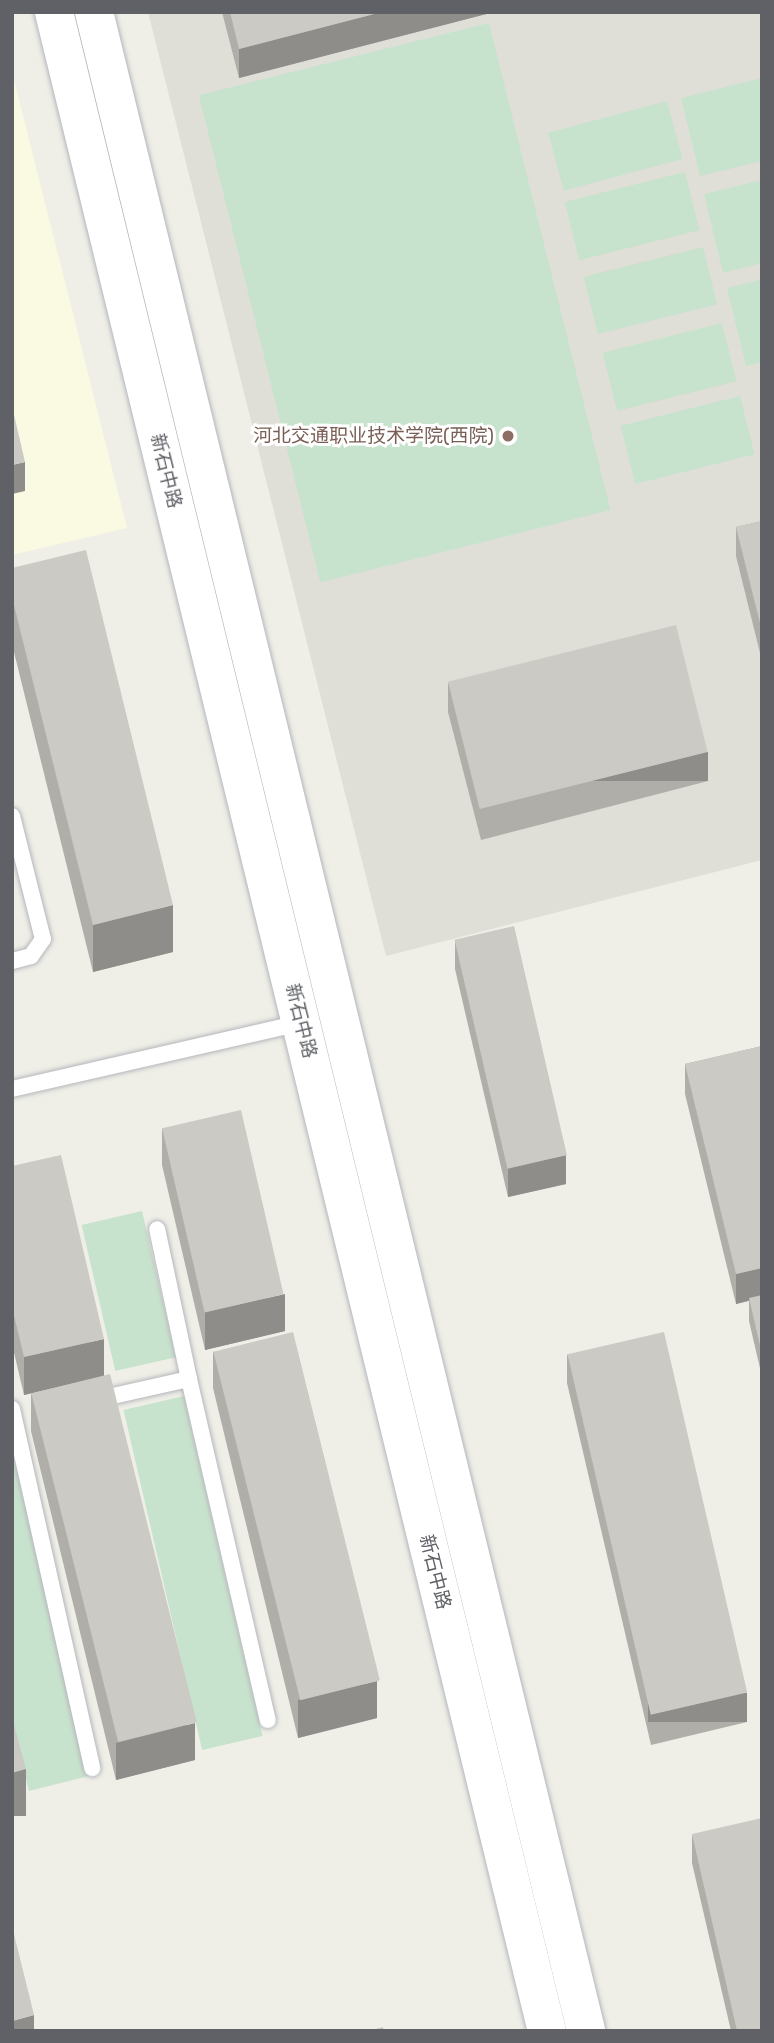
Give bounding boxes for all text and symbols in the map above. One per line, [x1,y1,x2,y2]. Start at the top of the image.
place label: 河北交通职业技术学院(西院) [253,425,494,447]
marker: 河北交通职业技术学院(西院) [500,428,516,444]
street label: 新石中路 [146,431,186,511]
street label: 新石中路 [281,981,321,1061]
street label: 新石中路 [415,1532,455,1612]

